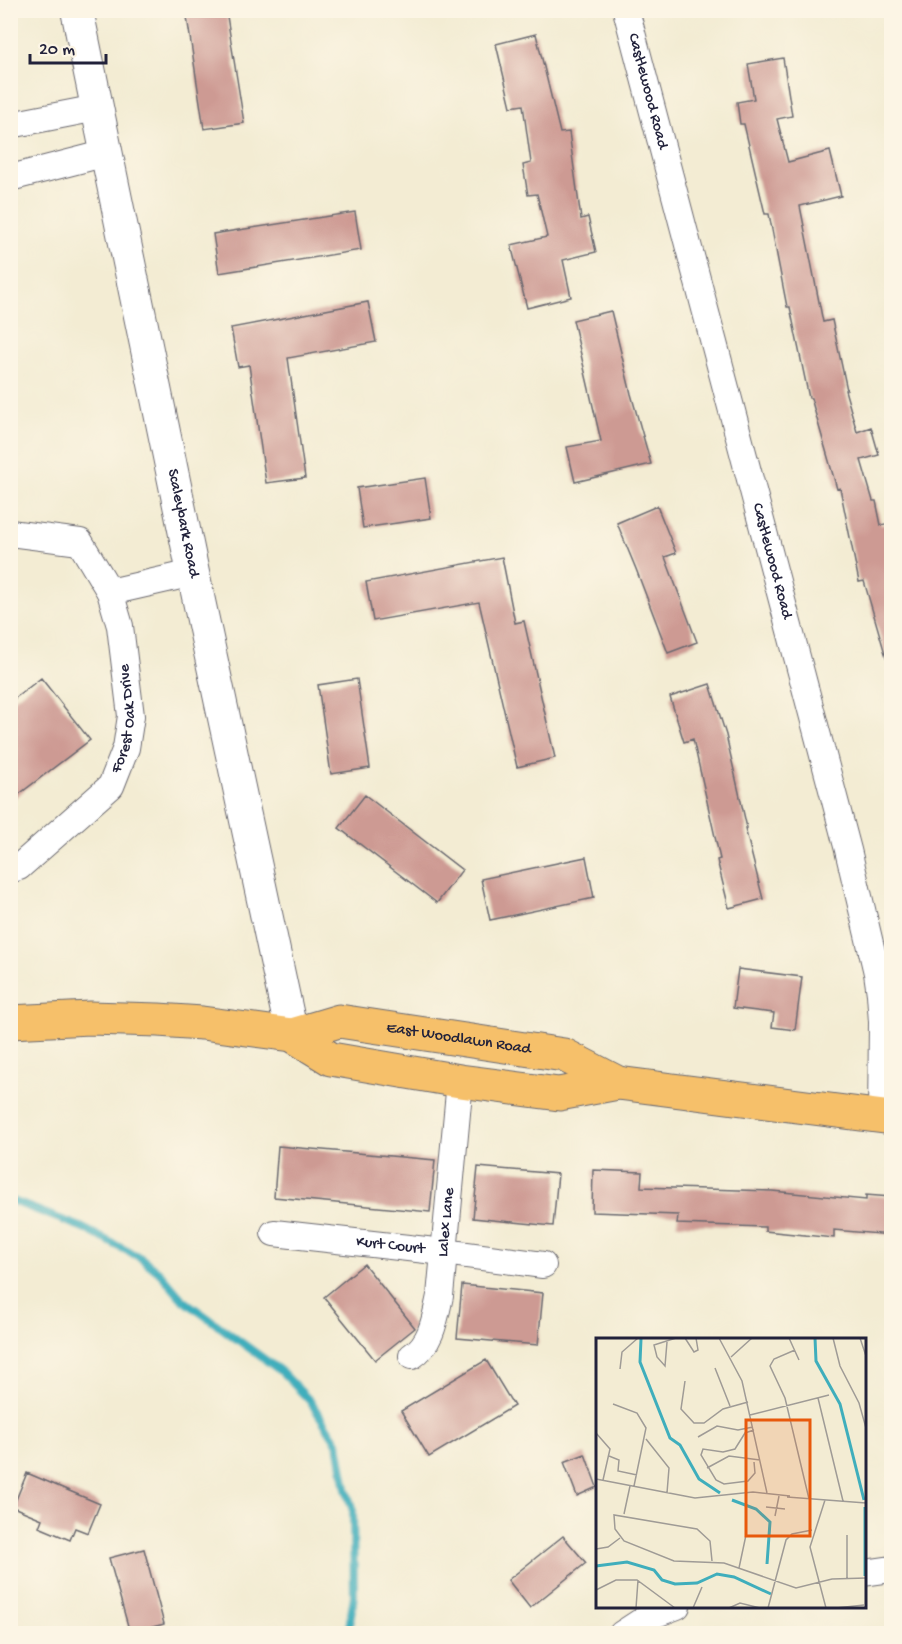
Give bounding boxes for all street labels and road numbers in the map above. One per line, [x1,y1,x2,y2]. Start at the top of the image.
street label: Castlewood Road [623,31,672,153]
street label: Scaleybark Road [162,467,204,581]
street label: Castlewood Road [747,501,796,623]
street label: Forest Oak Drive [107,662,141,777]
street label: East Woodlawn Road [385,1019,534,1060]
street label: Lalex Lane [434,1186,460,1258]
street label: Kurt Court [355,1233,427,1259]

